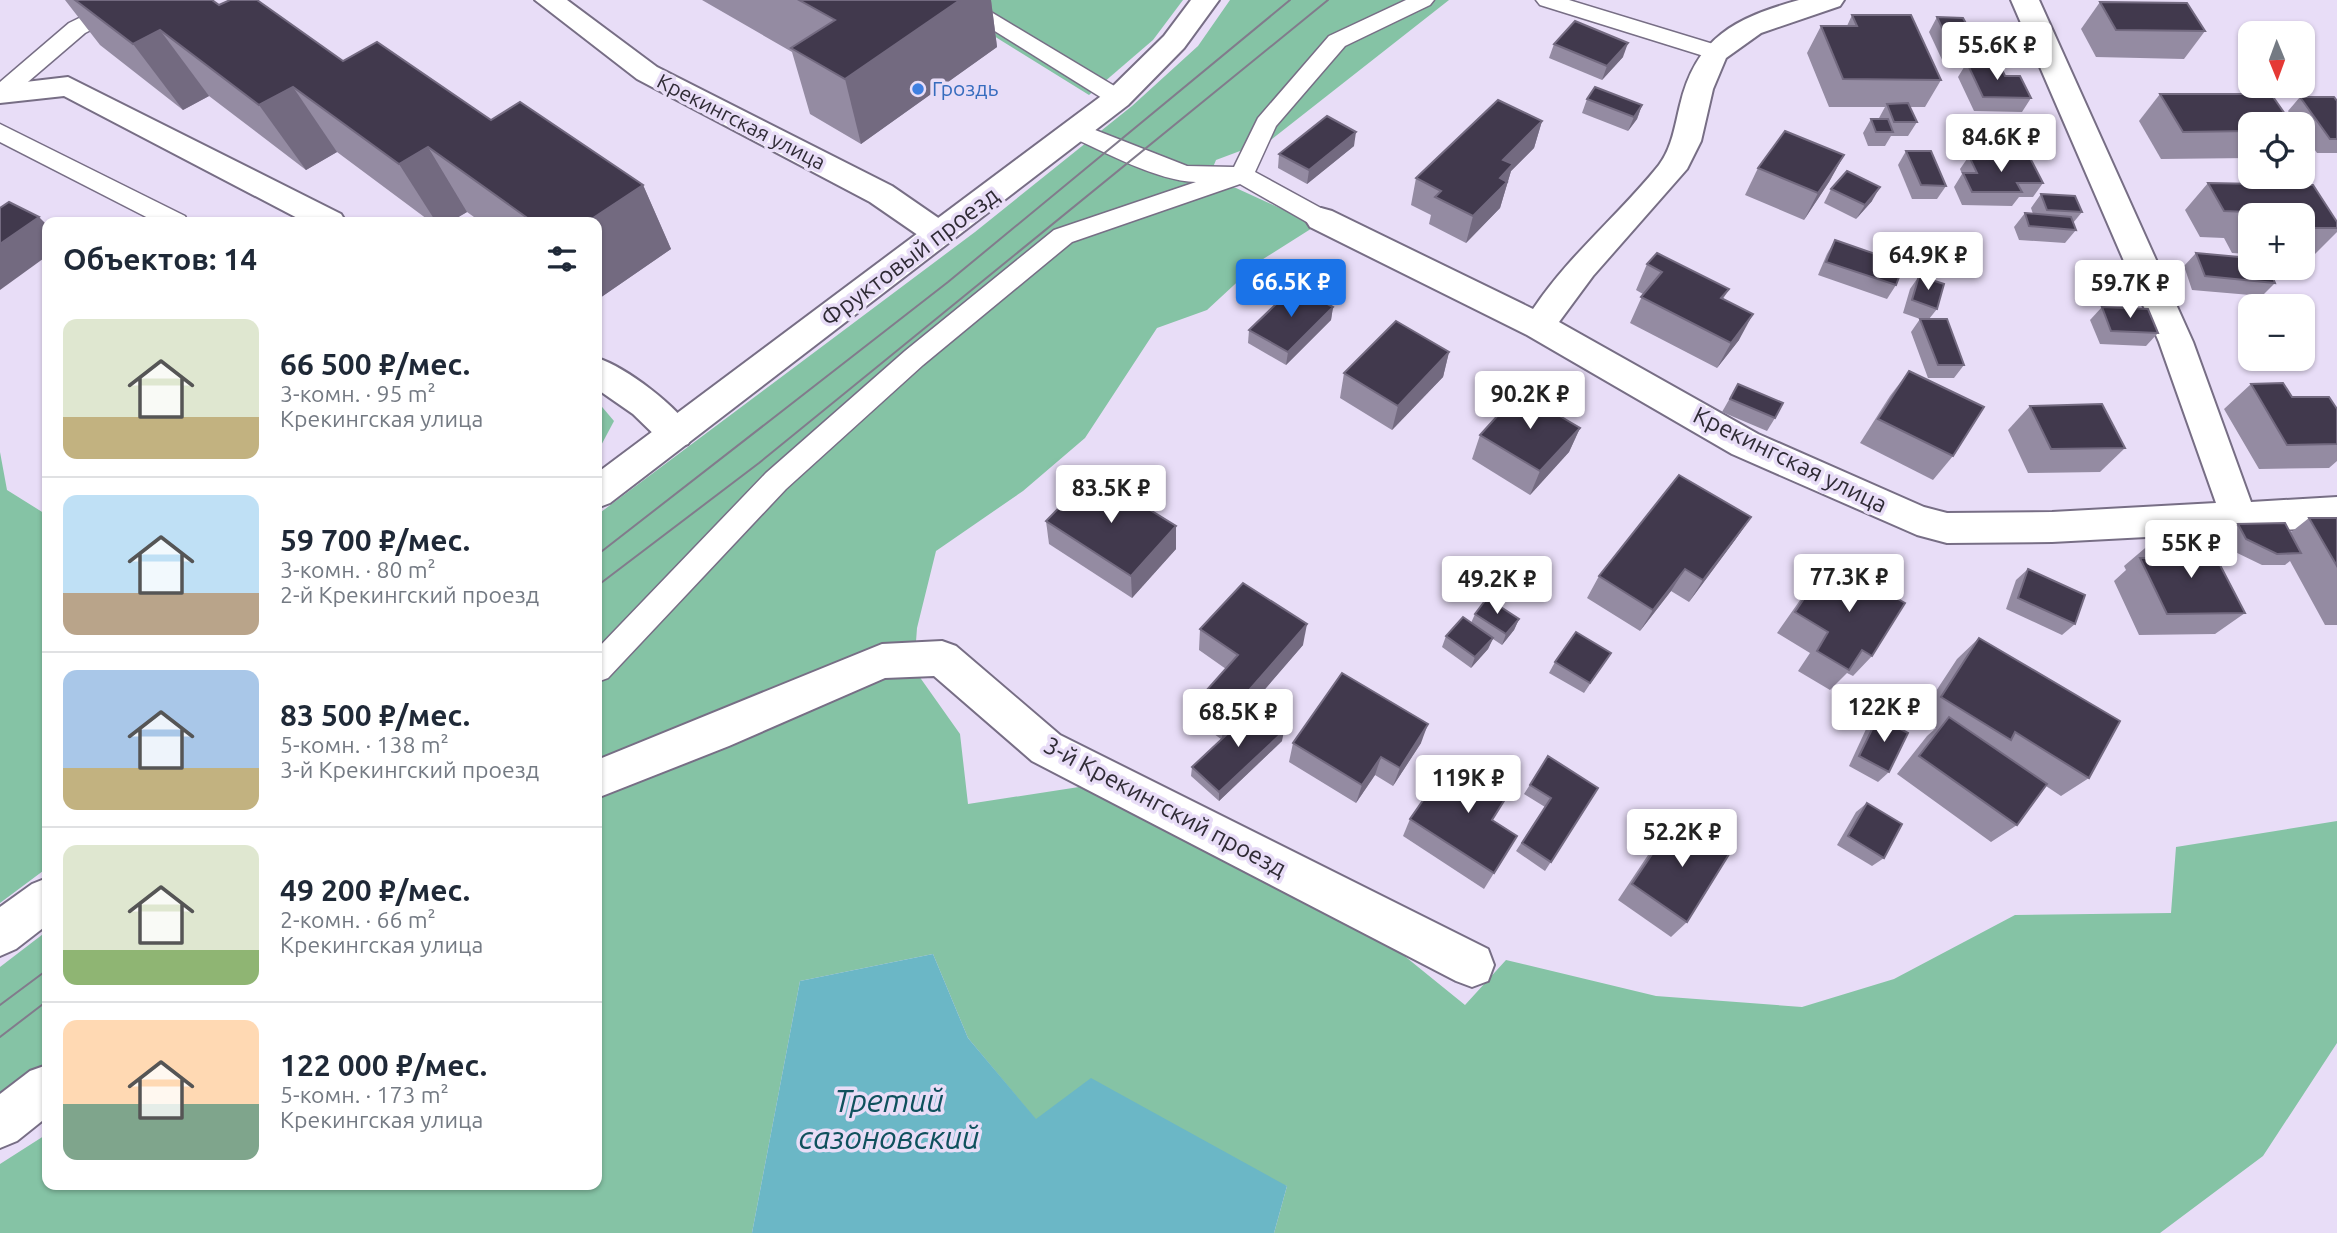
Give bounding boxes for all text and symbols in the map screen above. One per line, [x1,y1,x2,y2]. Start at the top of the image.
north arrow [2238,21,2315,98]
map controls [2238,21,2315,371]
pin: 55.6K ₽ [1932,22,2062,82]
text: 55.6K ₽ [1958,32,2036,57]
street label: Крекингская улица [653,68,830,174]
place label: Гроздь [932,76,999,100]
marker: Гроздь [910,81,926,97]
button: locate [2238,112,2315,189]
pin: 84.6K ₽ [1936,114,2066,174]
text: 84.6K ₽ [1962,124,2040,149]
street label: Фруктовый проезд [816,181,1004,332]
button: + [2238,203,2315,280]
pin: 64.9K ₽ [1863,232,1993,292]
icon: filters [543,240,581,278]
text: Объектов: 14 [63,242,257,276]
text: 64.9K ₽ [1889,242,1967,267]
pin: 66.5K ₽ [1226,260,1356,319]
pin: 59.7K ₽ [2065,260,2195,320]
text: 66.5K ₽ [1252,269,1330,294]
text: 59.7K ₽ [2091,270,2169,295]
button: − [2238,294,2315,371]
icon: home [119,347,203,431]
text: 66 500 ₽/мес. [280,347,470,381]
pin: 90.2K ₽ [1465,372,1595,431]
text: 3-комн. · 95 m² [280,381,436,406]
text: 90.2K ₽ [1491,381,1569,406]
street label: Крекингская улица [1689,401,1891,518]
text: Крекингская улица [280,406,483,431]
pin: 83.5K ₽ [1046,466,1176,525]
text: 83.5K ₽ [1072,475,1150,500]
pin: 55K ₽ [2142,520,2240,580]
icon: home [119,523,203,607]
text: 59 700 ₽/мес. [280,523,470,557]
text: 55K ₽ [2161,530,2221,555]
pin: 77.3K ₽ [1784,554,1914,614]
pin: 49.2K ₽ [1432,556,1562,616]
text: 3-комн. · 80 m² [280,557,436,582]
text: 77.3K ₽ [1810,564,1888,589]
text: 49.2K ₽ [1458,566,1536,591]
text: 2-й Крекингский проезд [280,582,539,607]
pin: 122K ₽ [1827,684,1941,744]
pin: 68.5K ₽ [1173,690,1303,749]
text: 122K ₽ [1848,694,1920,719]
icon: home [119,698,203,782]
text: 83 500 ₽/мес. [280,698,470,732]
text: 68.5K ₽ [1199,699,1277,724]
street label: 3-й Крекингский проезд [1039,731,1291,882]
text: 5-комн. · 138 m² [280,732,449,757]
pin: 119K ₽ [1411,756,1525,815]
text: 3-й Крекингский проезд [280,757,539,782]
text: 119K ₽ [1432,765,1504,790]
pin: 52.2K ₽ [1617,810,1747,869]
text: 52.2K ₽ [1643,819,1721,844]
icon: home [119,873,203,957]
text: 49 200 ₽/мес. [280,873,470,907]
text: 2-комн. · 66 m² [280,907,436,932]
text: Крекингская улица [280,932,483,957]
icon: home [119,1048,203,1132]
text: 122 000 ₽/мес. [280,1048,487,1082]
text: 5-комн. · 173 m² [280,1082,449,1107]
water label: Третий сазоновский [799,1082,979,1155]
text: Крекингская улица [280,1107,483,1132]

